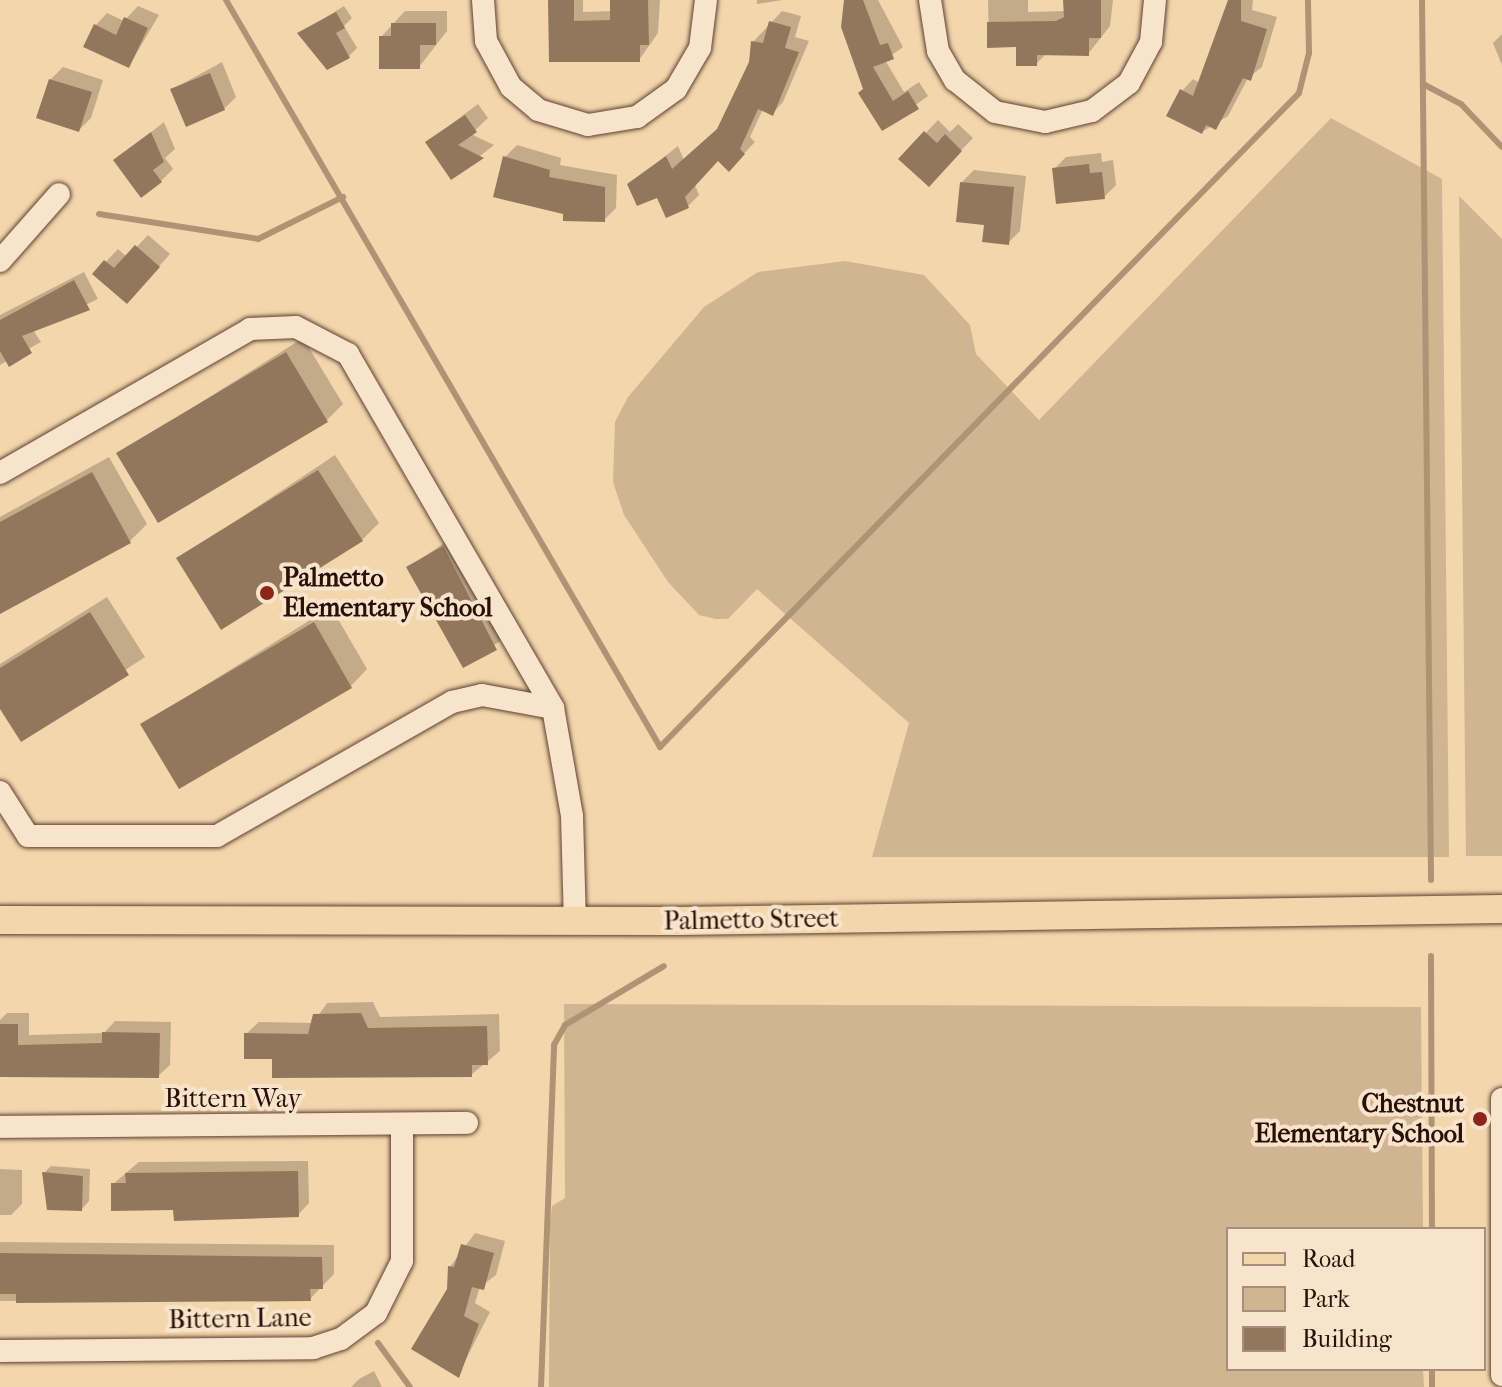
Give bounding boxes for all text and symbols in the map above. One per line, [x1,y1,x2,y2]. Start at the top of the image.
place label: Palmetto Elementary School [283,562,492,624]
marker: Palmetto Elementary School [258,584,276,602]
street label: Palmetto Street [663,903,839,937]
street label: Bittern Way [165,1083,301,1115]
place label: Chestnut Elementary School [1255,1088,1464,1150]
marker: Chestnut Elementary School [1471,1110,1489,1128]
legend [1226,1227,1486,1371]
text: Road [1302,1245,1355,1273]
text: Park [1302,1285,1350,1313]
street label: Bittern Lane [168,1302,312,1336]
text: Building [1302,1325,1392,1353]

